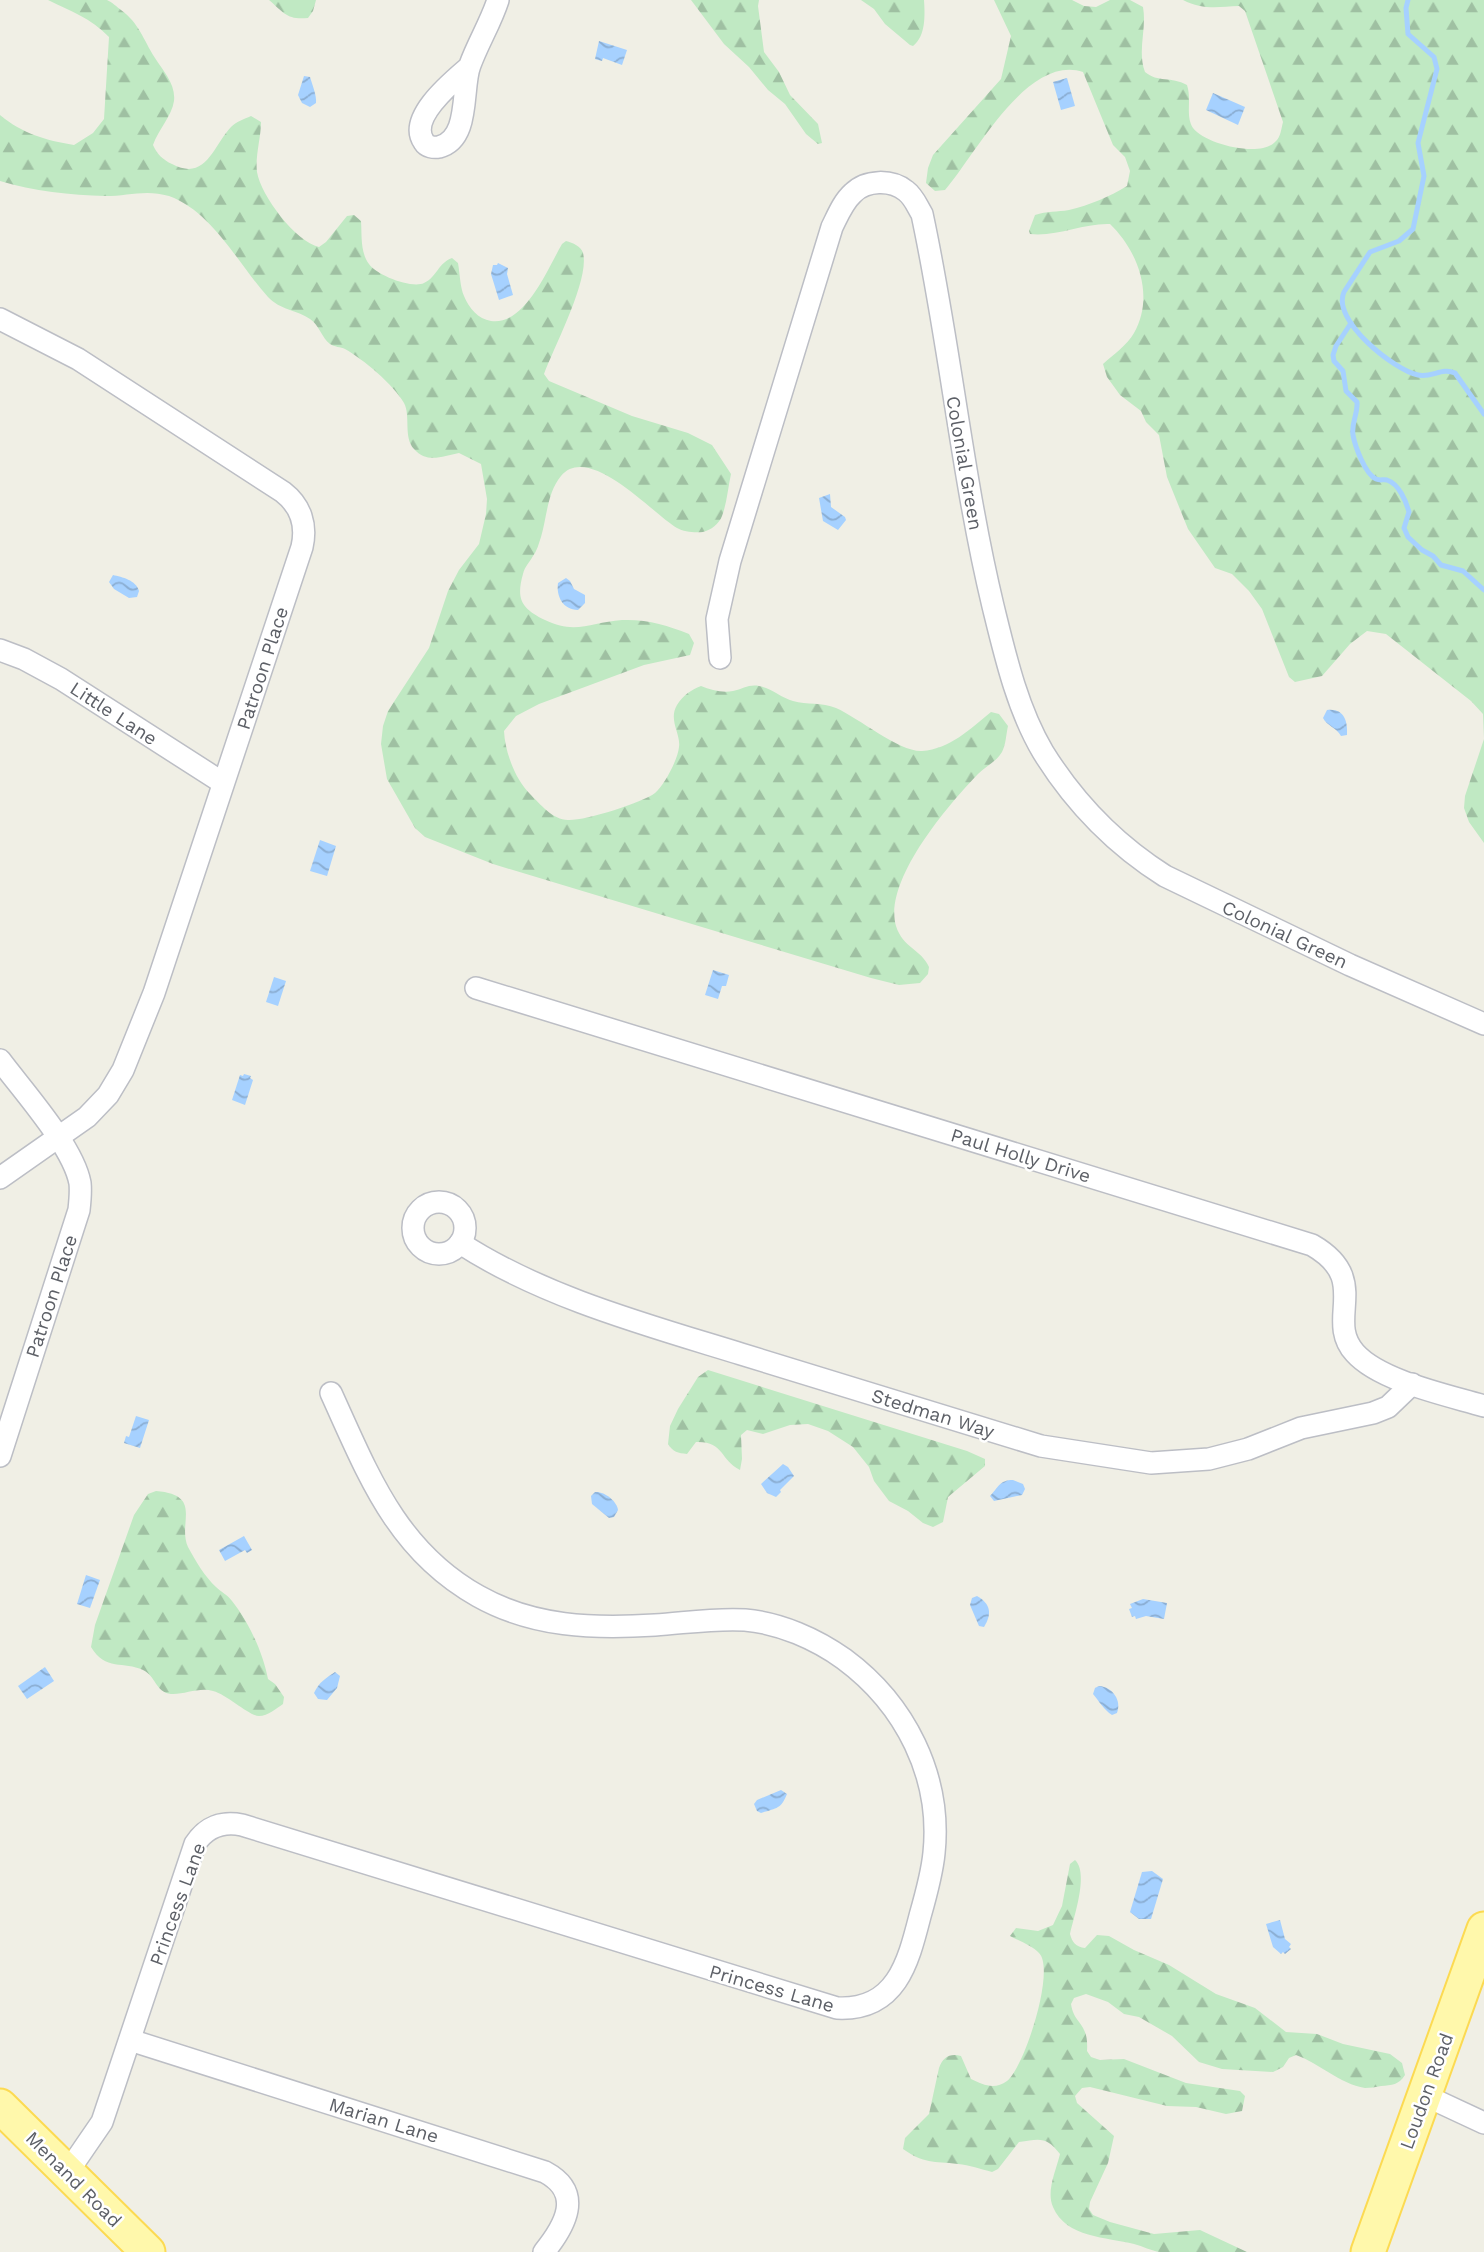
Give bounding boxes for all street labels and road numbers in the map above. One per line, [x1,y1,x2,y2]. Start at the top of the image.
street label: Colonial Green [941,394,988,532]
street label: Patroon Place [232,604,293,733]
street label: Little Lane [66,677,162,750]
street label: Colonial Green [1218,895,1351,974]
street label: Paul Holly Drive [948,1123,1094,1188]
street label: Patroon Place [21,1232,82,1361]
street label: Stedman Way [869,1384,997,1443]
street label: Princess Lane [145,1840,210,1969]
street label: Princess Lane [707,1960,837,2017]
street label: Loudon Road [1395,2030,1458,2152]
street label: Marian Lane [326,2093,441,2148]
street label: Menand Road [21,2127,126,2232]

